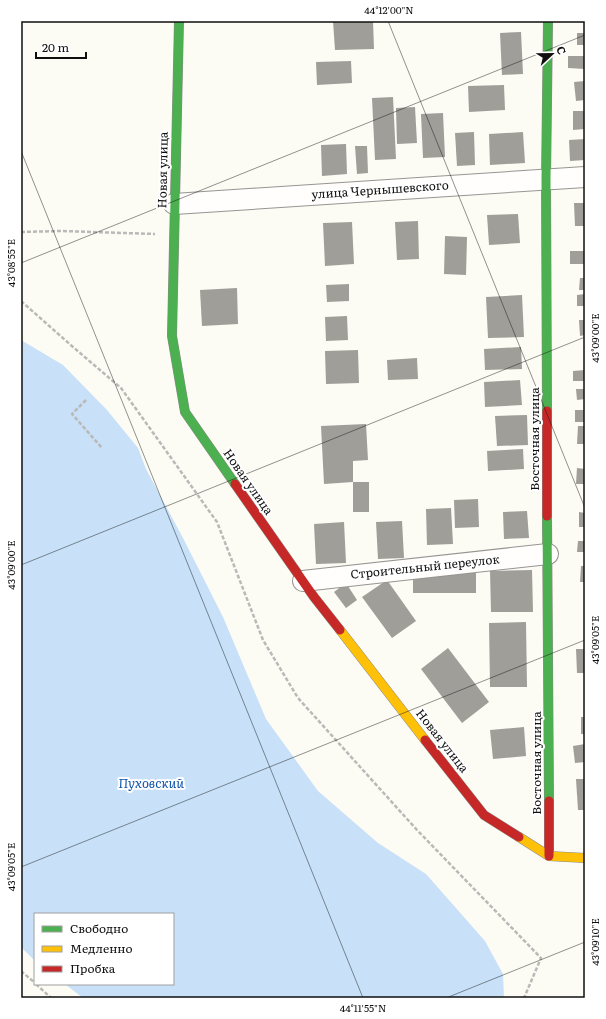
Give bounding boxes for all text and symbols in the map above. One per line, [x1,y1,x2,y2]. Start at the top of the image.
text: 44°12'00"N [364,2,414,17]
scale bar [36,34,86,60]
north arrow [532,34,572,74]
text: 20 m [42,38,69,56]
text: С [553,43,571,57]
street label: Новая улица [152,131,172,209]
street label: улица Чернышевского [311,175,449,203]
text: 43°08'55"E [3,239,18,287]
text: 43°09'00"E [587,313,602,363]
street label: Восточная улица [525,387,543,491]
street label: Новая улица [219,445,279,518]
text: 43°09'00"E [3,540,18,590]
street label: Строительный переулок [350,549,500,583]
text: 43°09'05"E [587,616,602,664]
street label: Новая улица [412,705,474,777]
street label: Восточная улица [527,711,545,815]
water label: Пуховский [118,773,184,792]
text: 43°09'05"E [3,843,18,891]
legend [34,913,174,985]
text: 43°09'10"E [587,918,602,966]
text: Свободно [70,919,128,937]
text: Медленно [70,939,133,957]
text: Пробка [70,959,116,977]
text: 44°11'55"N [340,1000,386,1015]

